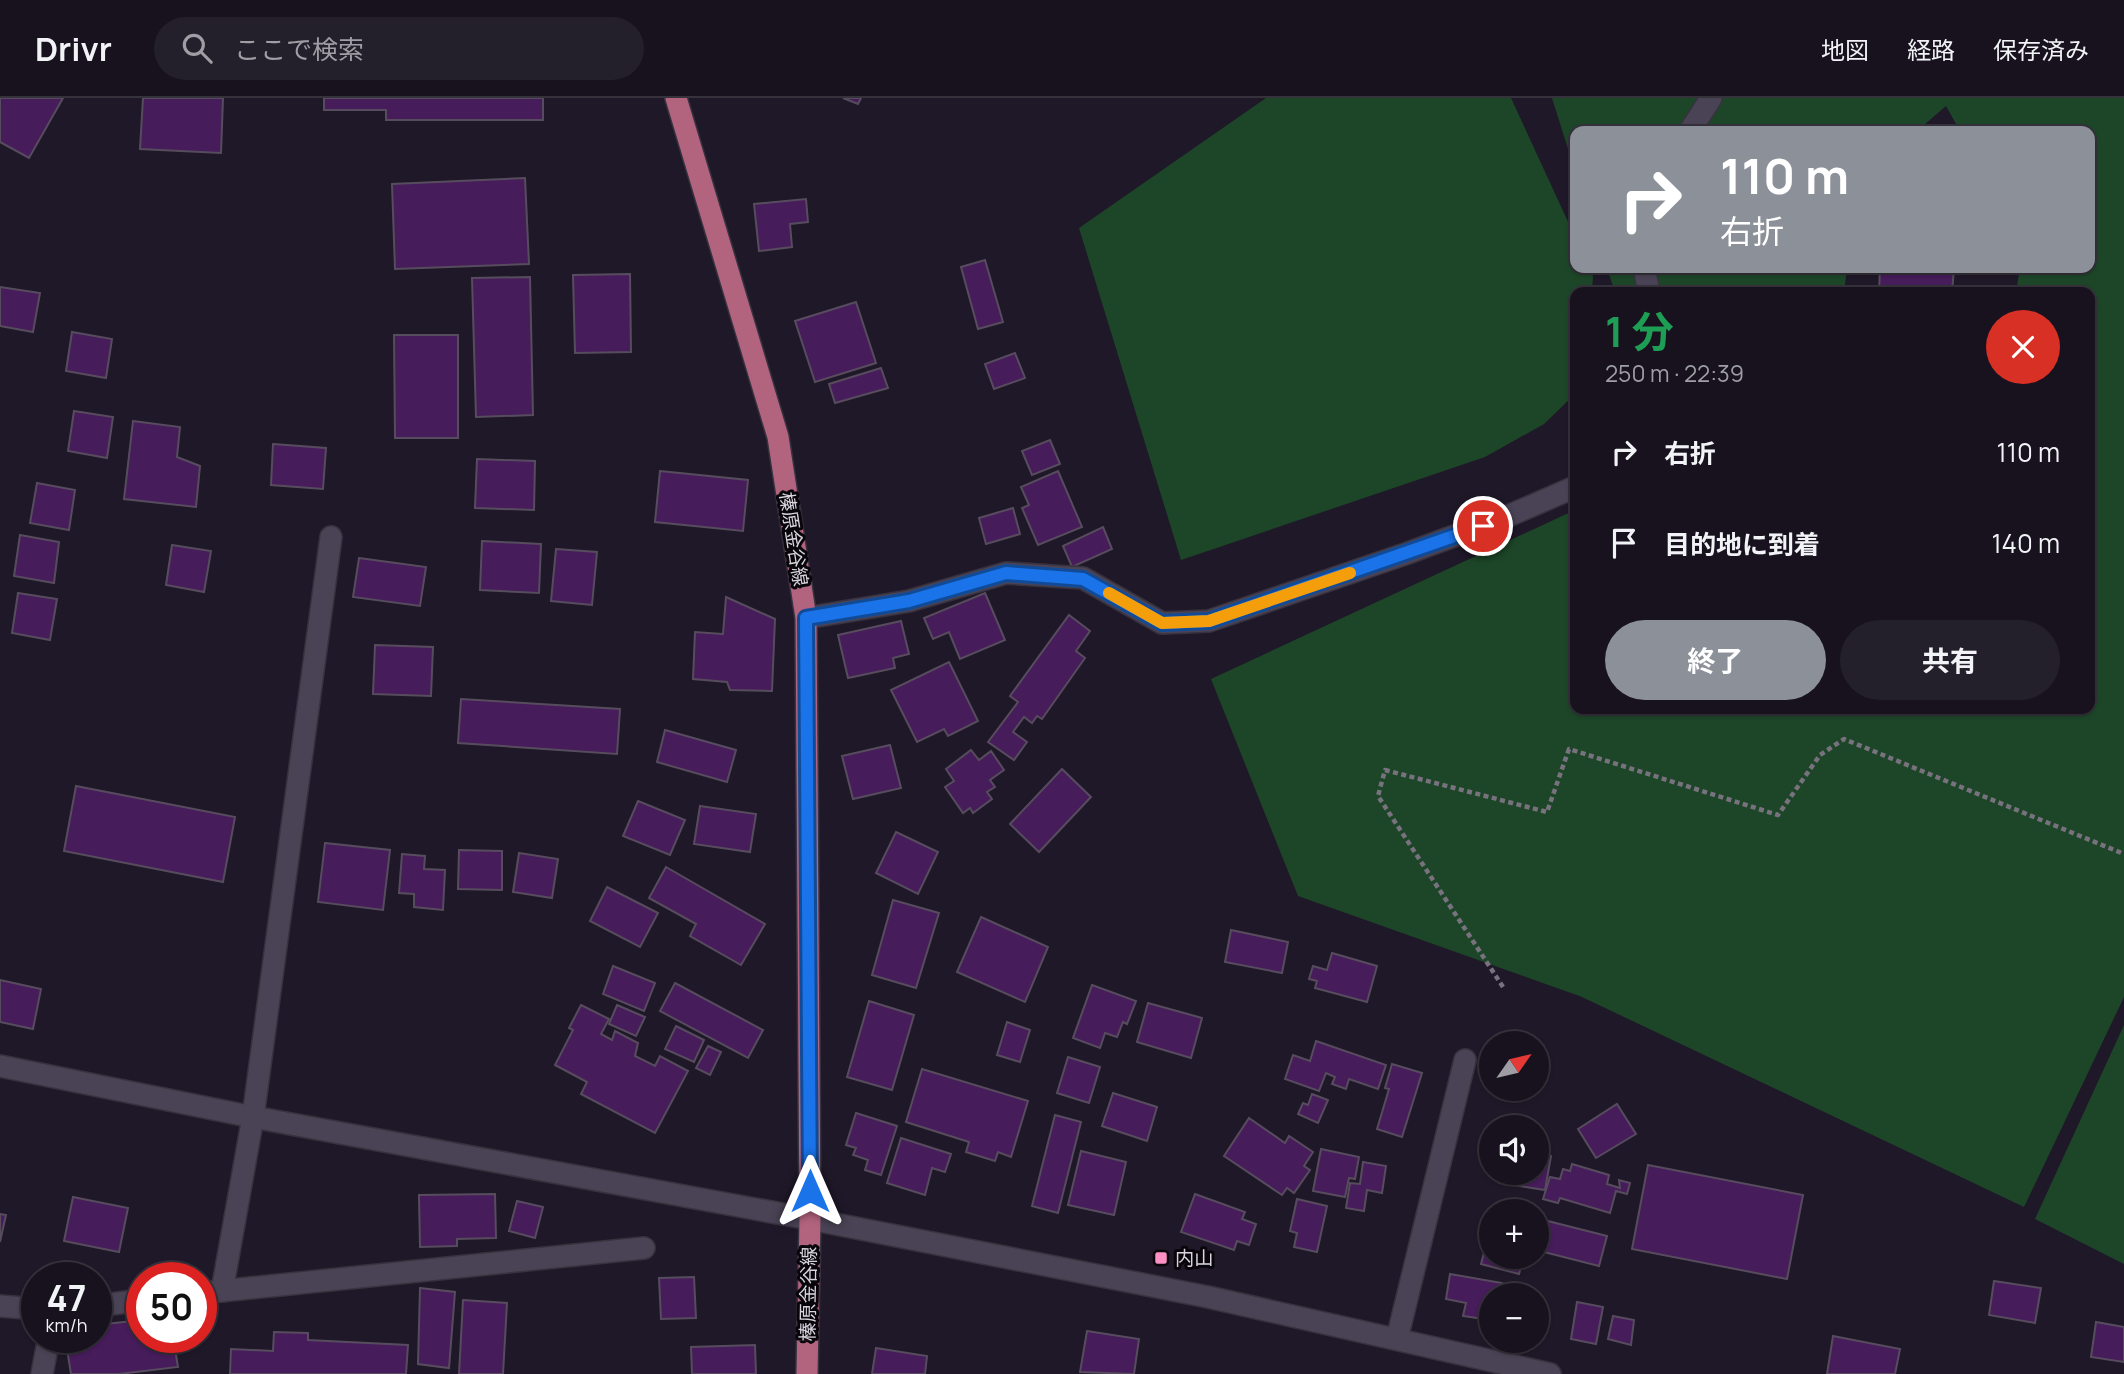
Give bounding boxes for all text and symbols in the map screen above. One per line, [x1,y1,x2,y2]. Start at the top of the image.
search box [154,17,644,80]
text: Drivr [35,26,112,71]
icon: search [178,29,216,67]
text: ここで検索 [234,31,364,67]
text: 地図 [1821,33,1869,66]
text: 経路 [1907,33,1955,66]
text: 保存済み [1993,33,2089,66]
text: 110 m [1720,142,1849,209]
icon: right [1605,154,1696,245]
text: 右折 [1720,209,1784,253]
text: 1 分 [1605,302,1674,360]
button: close [1986,310,2060,384]
text: 250 m · 22:39 [1605,357,1744,389]
icon: right [1605,433,1643,471]
text: 110 m [1997,434,2060,470]
text: 右折 [1664,435,1716,471]
street label: 榛原金谷線 [774,490,814,588]
pin [1453,496,1513,556]
icon: arrive [1464,507,1502,545]
icon: arrive [1605,524,1643,562]
text: 140 m [1991,525,2060,561]
text: 目的地に到着 [1664,526,1820,562]
button: 終了 [1605,620,1826,700]
button: 共有 [1840,620,2060,700]
north arrow [1479,1031,1549,1101]
map controls [1479,1031,1549,1353]
button: sound [1479,1115,1549,1185]
position arrow [773,1154,847,1228]
button: + [1479,1199,1549,1269]
place label: 内山 [1175,1245,1213,1271]
street label: 榛原金谷線 [794,1246,822,1342]
marker: 内山 [1153,1250,1169,1266]
speed limit sign: 50 [126,1262,217,1353]
text: 47 [47,1274,86,1322]
button: − [1479,1283,1549,1353]
text: km/h [46,1313,87,1337]

